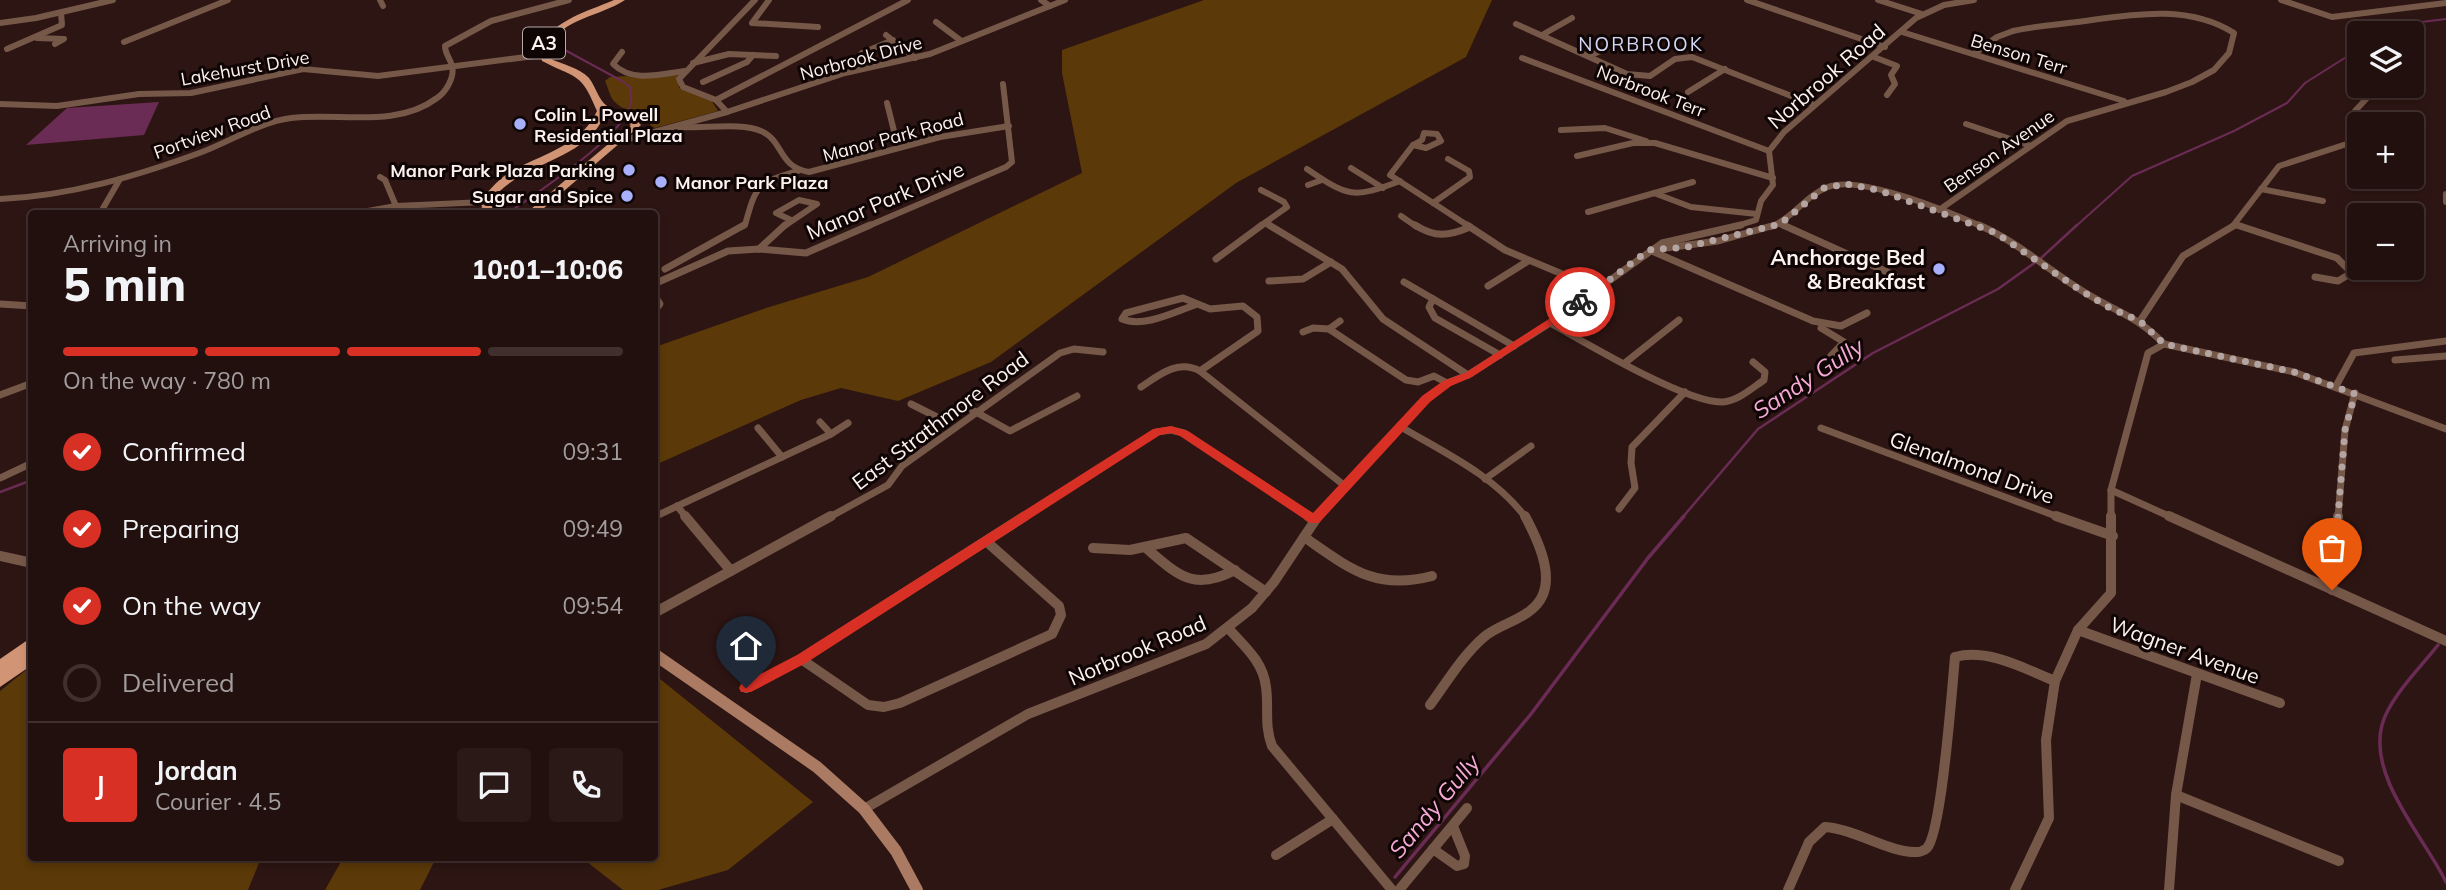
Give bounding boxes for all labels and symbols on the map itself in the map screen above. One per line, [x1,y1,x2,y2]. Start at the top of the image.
street label: Norbrook Road [1762,18,1890,134]
road number: A3 [523,28,565,58]
street label: Benson Terr [1968,28,2070,80]
street label: Norbrook Drive [797,31,925,85]
district label: NORBROOK [1578,32,1704,56]
street label: Lakehurst Drive [179,45,311,91]
street label: Norbrook Terr [1593,60,1709,122]
street label: Portview Road [150,100,274,164]
place label: Colin L. Powell Residential Plaza [534,103,683,147]
street label: Benson Avenue [1939,104,2059,198]
street label: Manor Park Road [820,107,966,167]
marker: Colin L. Powell Residential Plaza [512,116,528,132]
street label: Manor Park Drive [802,155,968,245]
place label: Manor Park Plaza Parking [390,159,615,182]
marker: Manor Park Plaza Parking [621,162,637,178]
place label: Manor Park Plaza [675,171,828,194]
marker: Manor Park Plaza [653,174,669,190]
place label: Sugar and Spice [472,185,613,208]
marker: Sugar and Spice [619,188,635,204]
place label: Anchorage Bed & Breakfast [1770,244,1925,294]
marker: Anchorage Bed & Breakfast [1931,261,1947,277]
courier [1545,267,1615,337]
water label: Sandy Gully [1747,331,1870,425]
street label: East Strathmore Road [847,345,1033,495]
street label: Glenalmond Drive [1886,425,2058,509]
pin [2302,518,2362,590]
street label: Norbrook Road [1064,609,1210,691]
street label: Wagner Avenue [2107,611,2263,689]
pin [716,616,776,688]
water label: Sandy Gully [1382,747,1486,864]

